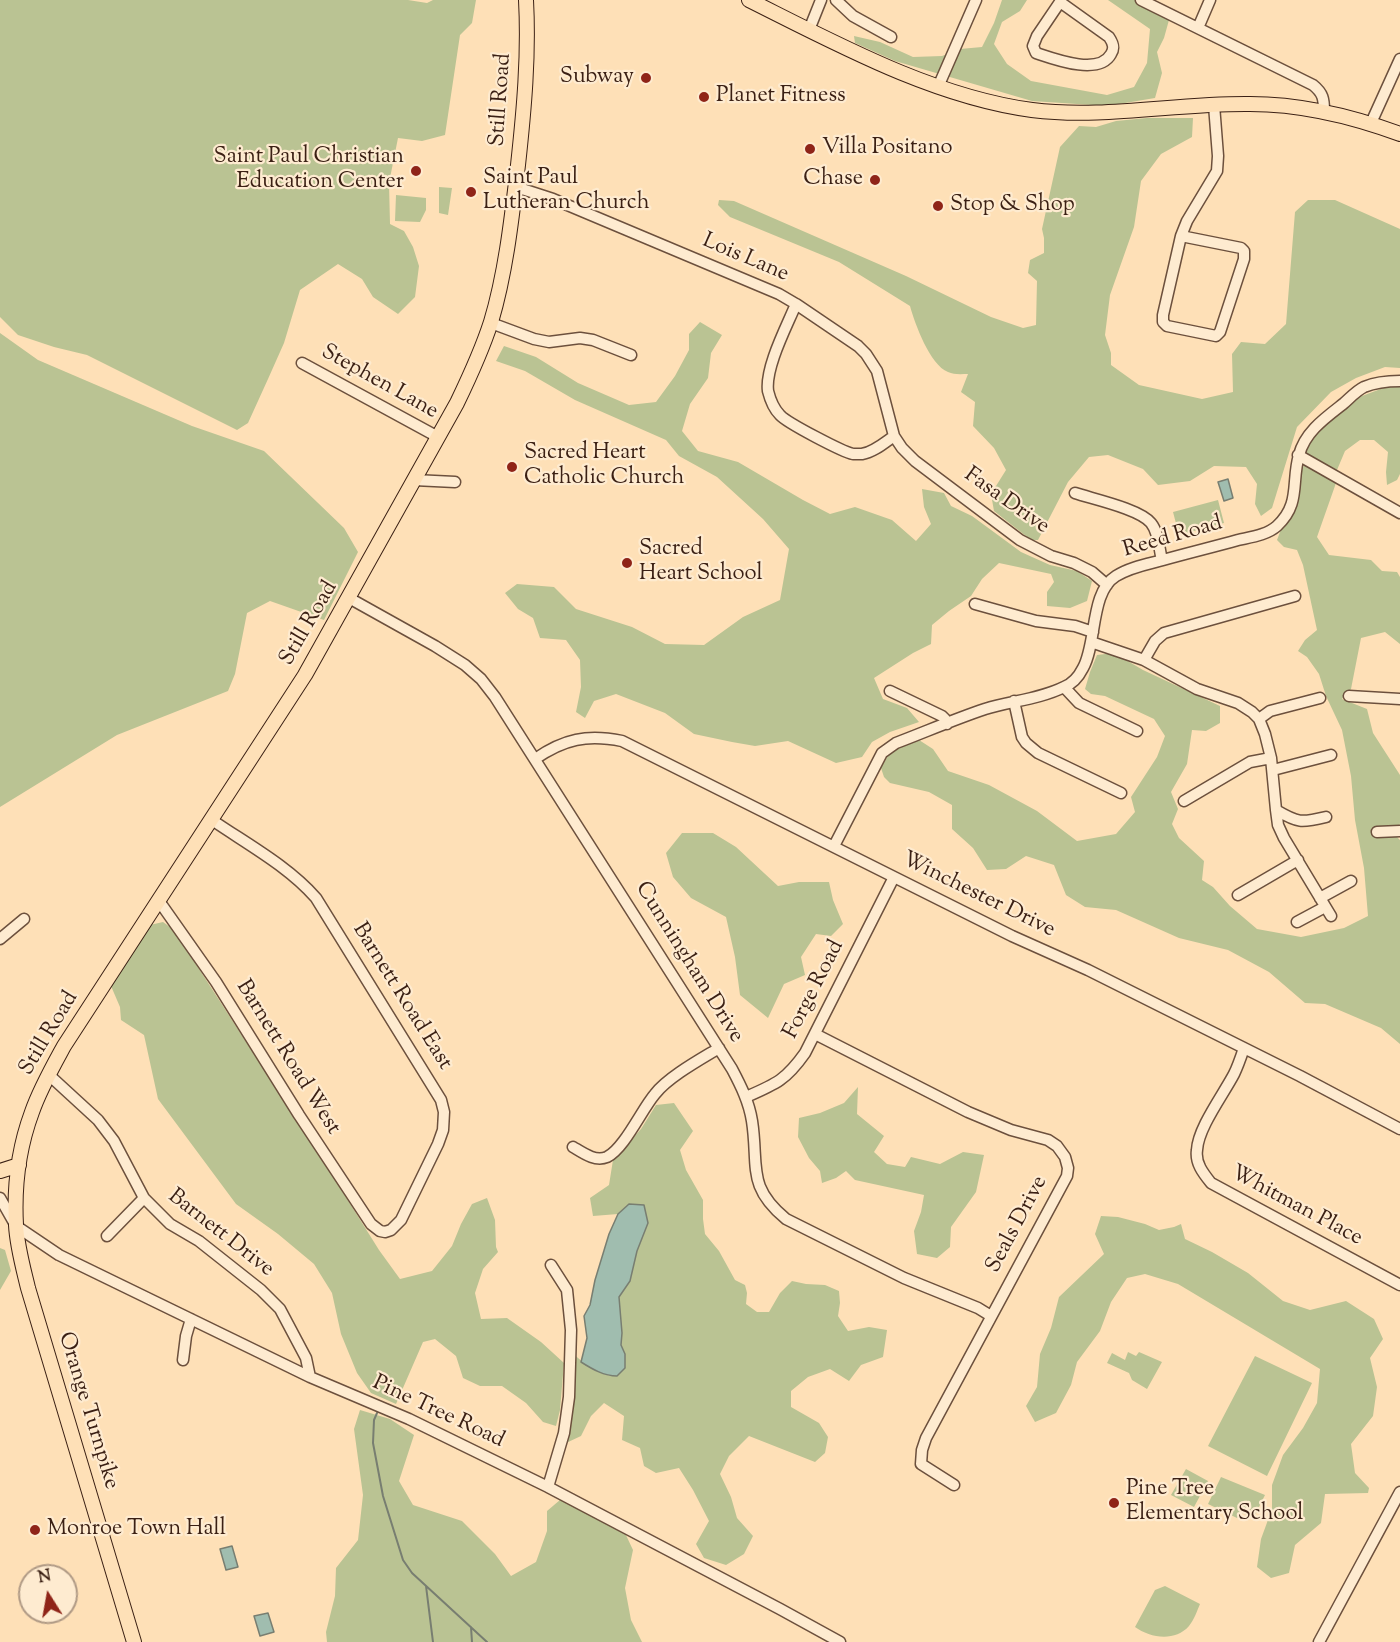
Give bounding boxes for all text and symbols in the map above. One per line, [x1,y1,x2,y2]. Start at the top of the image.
street label: Still Road [486,53,518,147]
place label: Subway [560,65,634,91]
marker: Subway [639,71,653,85]
place label: Planet Fitness [716,84,846,110]
marker: Planet Fitness [697,90,711,104]
place label: Villa Positano [822,136,953,162]
marker: Villa Positano [803,142,817,156]
place label: Saint Paul Christian Education Center [214,145,404,196]
marker: Saint Paul Christian Education Center [409,164,423,178]
place label: Saint Paul Lutheran Church [483,166,650,218]
place label: Chase [803,167,863,193]
marker: Chase [868,173,882,187]
marker: Saint Paul Lutheran Church [464,185,478,199]
place label: Stop & Shop [950,193,1075,219]
marker: Stop & Shop [931,199,945,213]
street label: Lois Lane [698,229,792,289]
street label: Stephen Lane [316,340,442,426]
place label: Sacred Heart Catholic Church [524,441,685,493]
marker: Sacred Heart Catholic Church [505,460,519,474]
street label: Fasa Drive [958,463,1054,541]
street label: Reed Road [1120,511,1226,565]
place label: Sacred Heart School [639,537,763,588]
marker: Sacred Heart School [620,556,634,570]
street label: Still Road [275,577,345,671]
street label: Winchester Drive [897,847,1059,945]
street label: Cunningham Drive [628,878,748,1048]
street label: Barnett Road East [345,919,457,1075]
street label: Forge Road [779,936,851,1044]
street label: Barnett Road West [229,976,345,1140]
street label: Still Road [15,987,85,1081]
street label: Whitman Place [1226,1161,1366,1253]
street label: Seals Drive [981,1172,1055,1278]
street label: Barnett Drive [162,1184,278,1284]
street label: Orange Turnpike [51,1329,123,1493]
street label: Pine Tree Road [368,1371,508,1455]
place label: Pine Tree Elementary School [1126,1477,1303,1528]
marker: Pine Tree Elementary School [1107,1496,1121,1510]
place label: Monroe Town Hall [47,1517,226,1543]
marker: Monroe Town Hall [28,1523,42,1537]
north arrow [18,1564,78,1624]
text: N [36,1565,53,1590]

